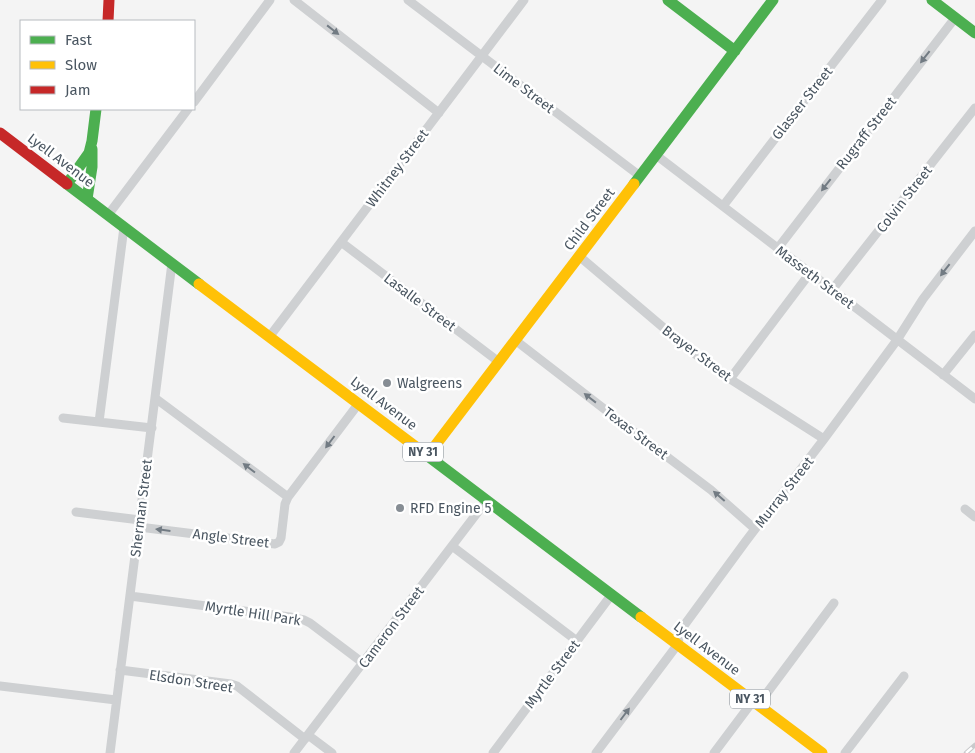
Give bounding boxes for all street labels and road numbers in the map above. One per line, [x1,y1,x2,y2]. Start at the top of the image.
street label: Lime Street [490,60,558,117]
street label: Glasser Street [769,63,837,143]
street label: Rugraff Street [833,93,901,173]
street label: Whitney Street [363,125,433,211]
street label: Lyell Avenue [24,130,97,191]
street label: Colvin Street [873,162,936,236]
street label: Child Street [560,184,619,254]
street label: Masseth Street [772,242,858,313]
street label: Lasalle Street [380,270,460,336]
street label: Brayer Street [659,322,735,386]
street label: Lyell Avenue [347,373,420,434]
street label: Texas Street [600,404,672,464]
road number: NY 31 [403,442,443,462]
street label: Murray Street [751,453,818,531]
street label: Sherman Street [127,457,156,558]
street label: Angle Street [192,525,271,552]
street label: Cameron Street [355,582,428,672]
street label: Myrtle Hill Park [204,598,303,630]
street label: Lyell Avenue [670,618,743,679]
street label: Myrtle Street [521,636,584,712]
street label: Elsdon Street [148,666,235,697]
road number: NY 31 [730,690,770,709]

